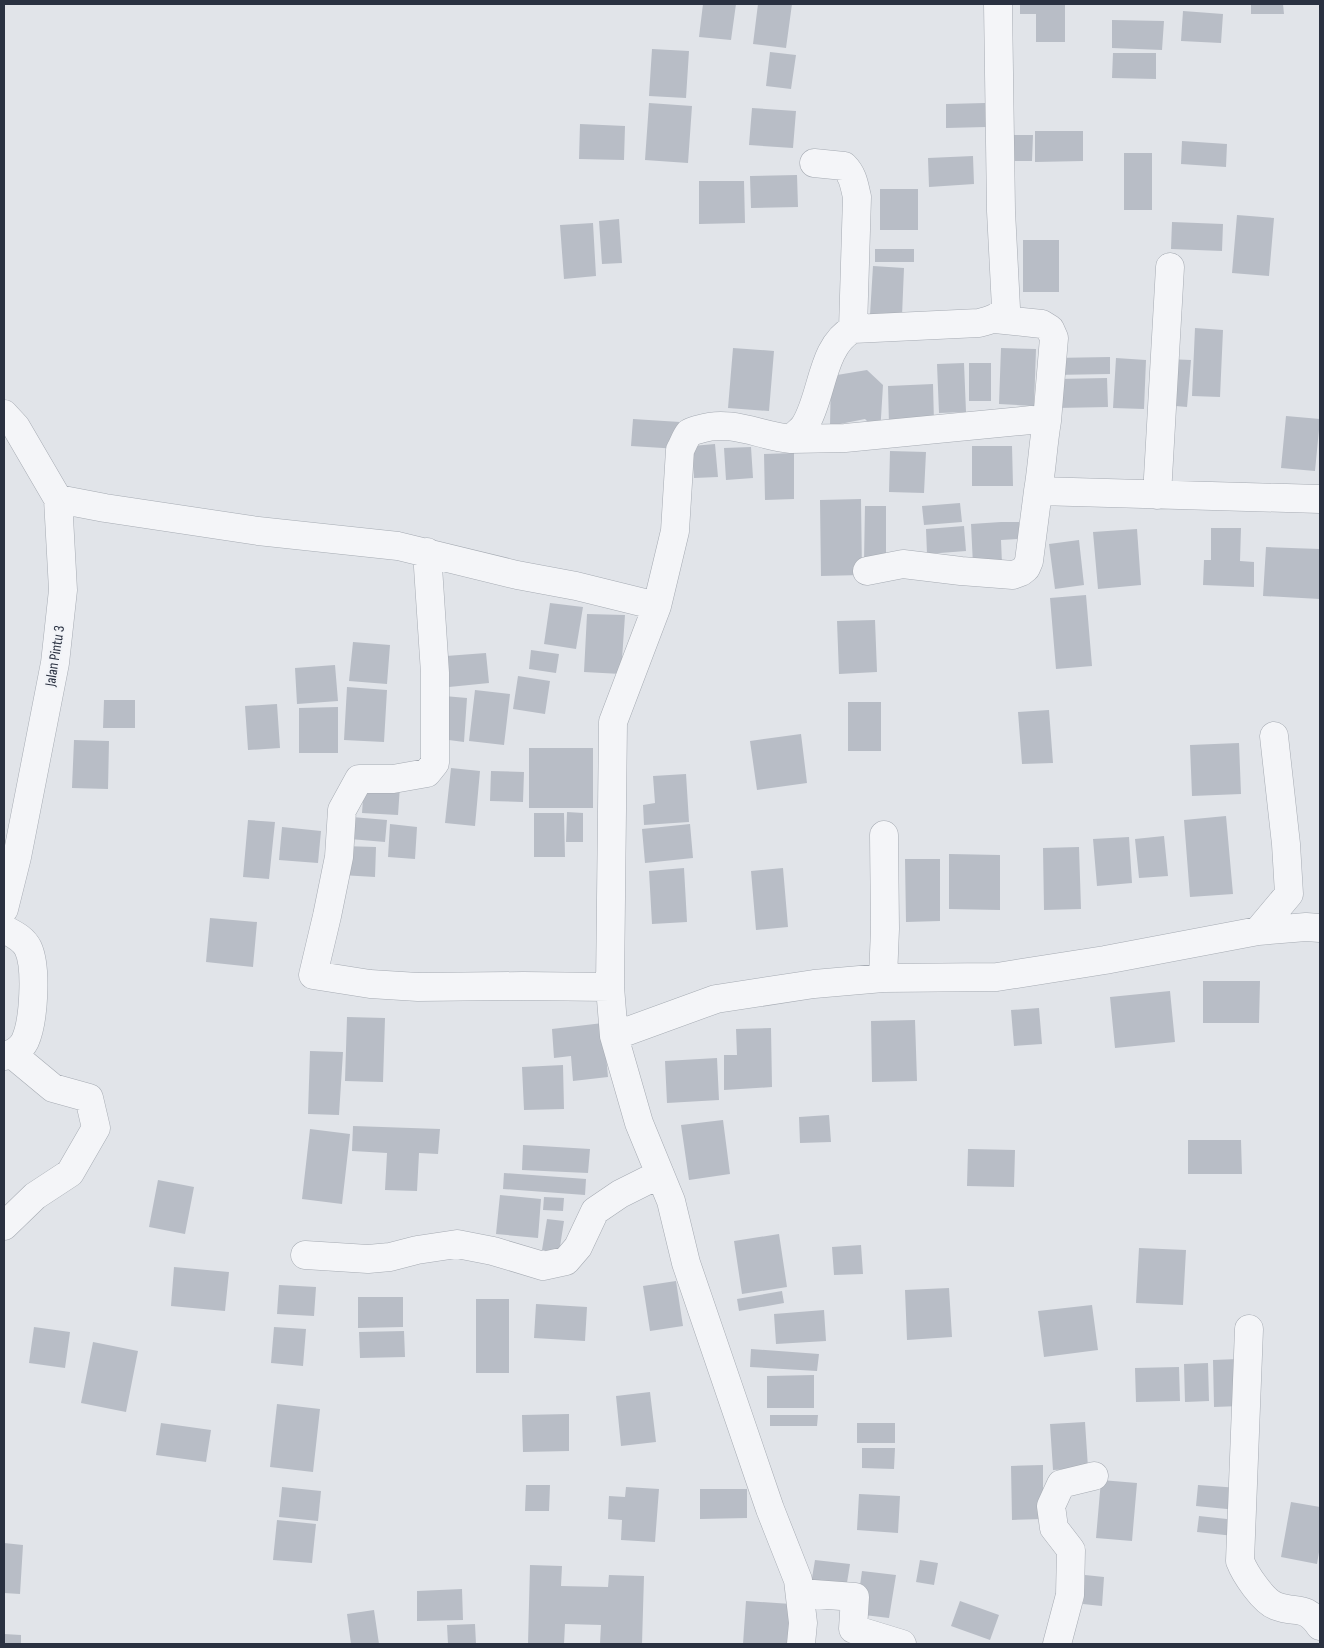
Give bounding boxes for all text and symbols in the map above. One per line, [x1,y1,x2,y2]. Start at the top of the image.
street label: Jalan Pintu 3 [41,624,69,689]

